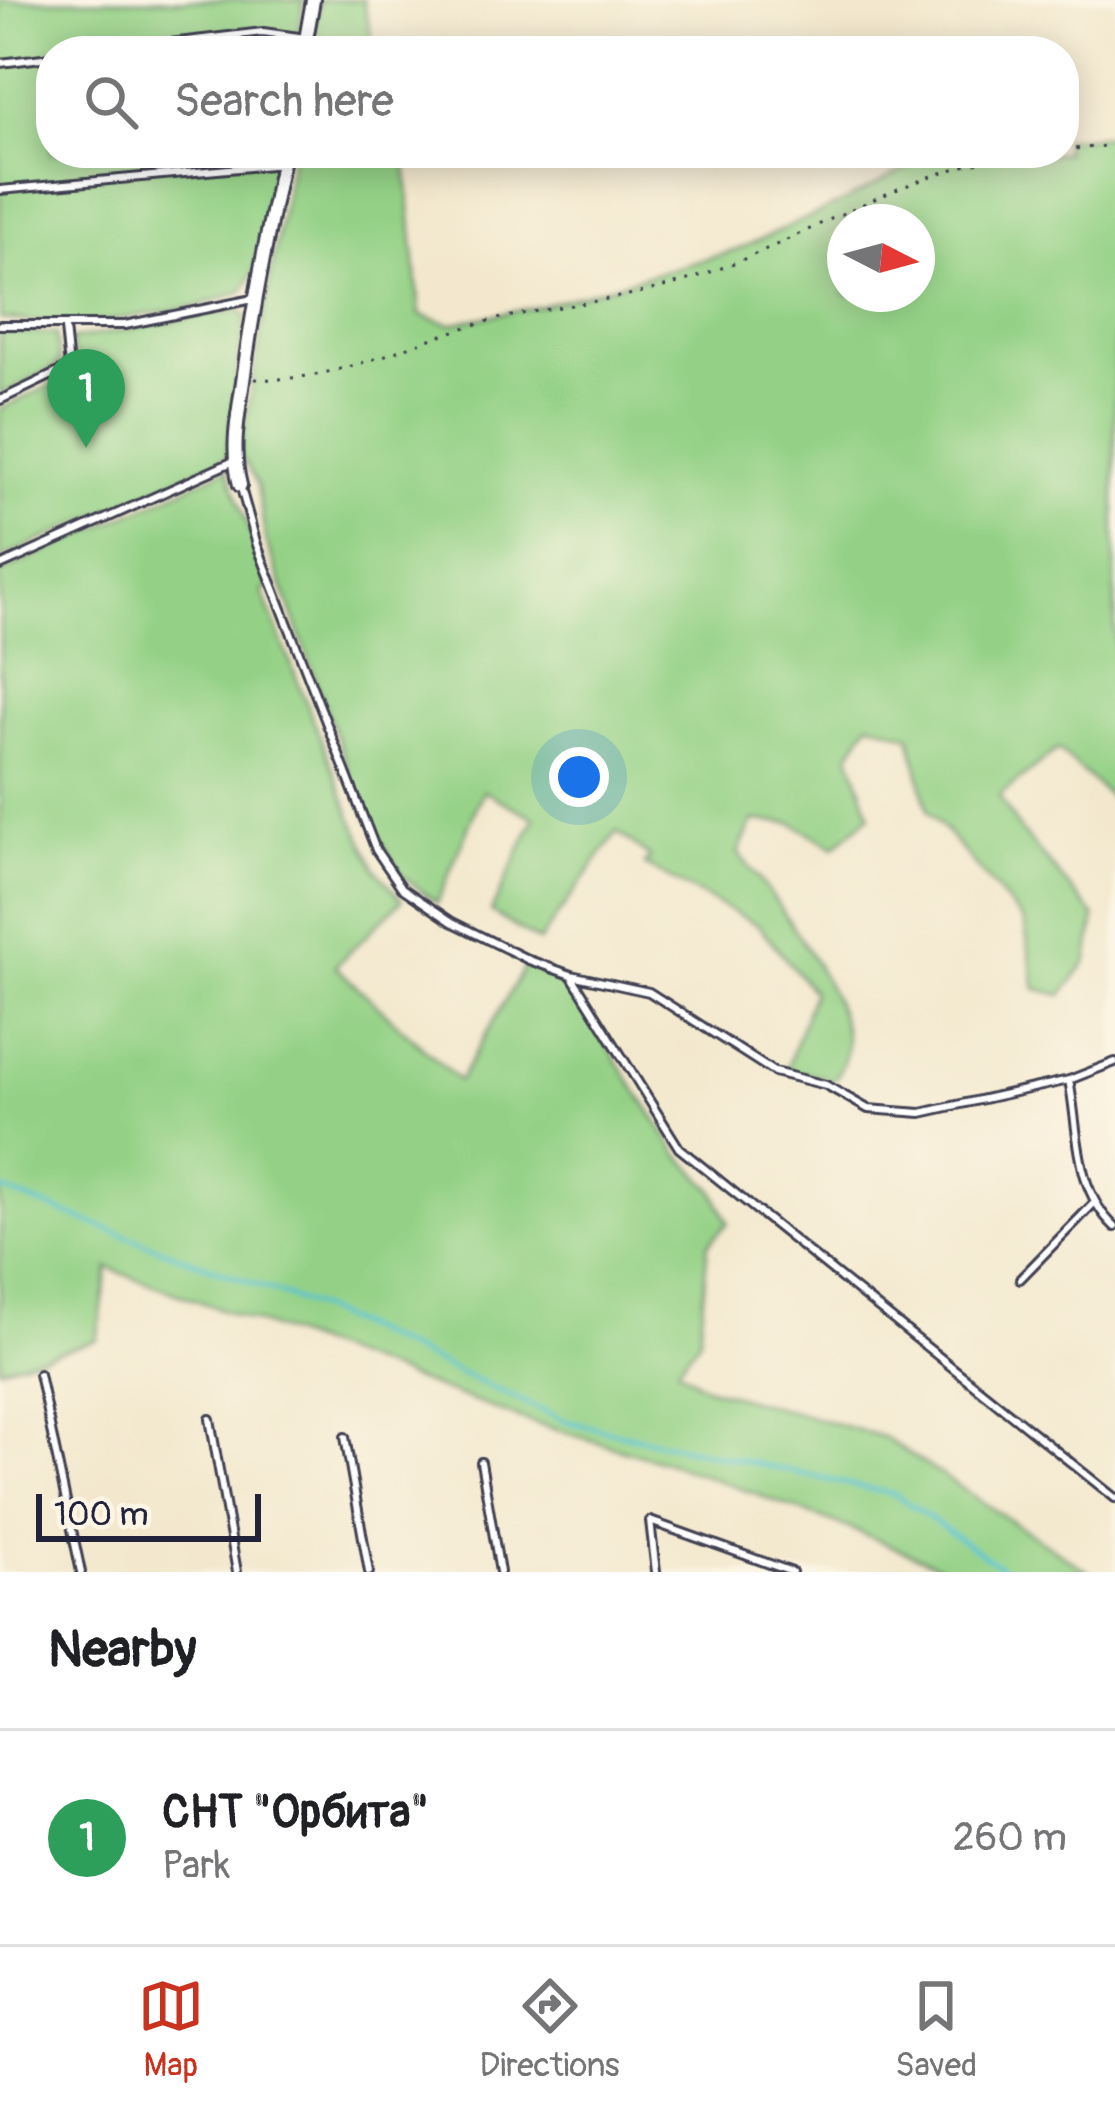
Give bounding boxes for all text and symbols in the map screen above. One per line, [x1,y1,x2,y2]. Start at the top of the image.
search box [36,36,1079,168]
icon: search [78,69,144,135]
text: Search here [174,74,394,130]
north arrow [827,204,935,312]
pin: 1 [47,349,125,448]
your location [549,747,609,807]
scale bar [36,1488,261,1541]
text: 100 m [54,1494,148,1535]
text: Nearby [48,1618,196,1682]
text: CНТ "Орбита" [162,1785,429,1841]
text: 1 [79,1813,95,1862]
text: 260 m [953,1813,1067,1862]
text: Park [162,1841,230,1890]
tab: Map [138,1973,204,2086]
tab: Directions [480,1973,620,2086]
tab: Saved [895,1973,977,2086]

